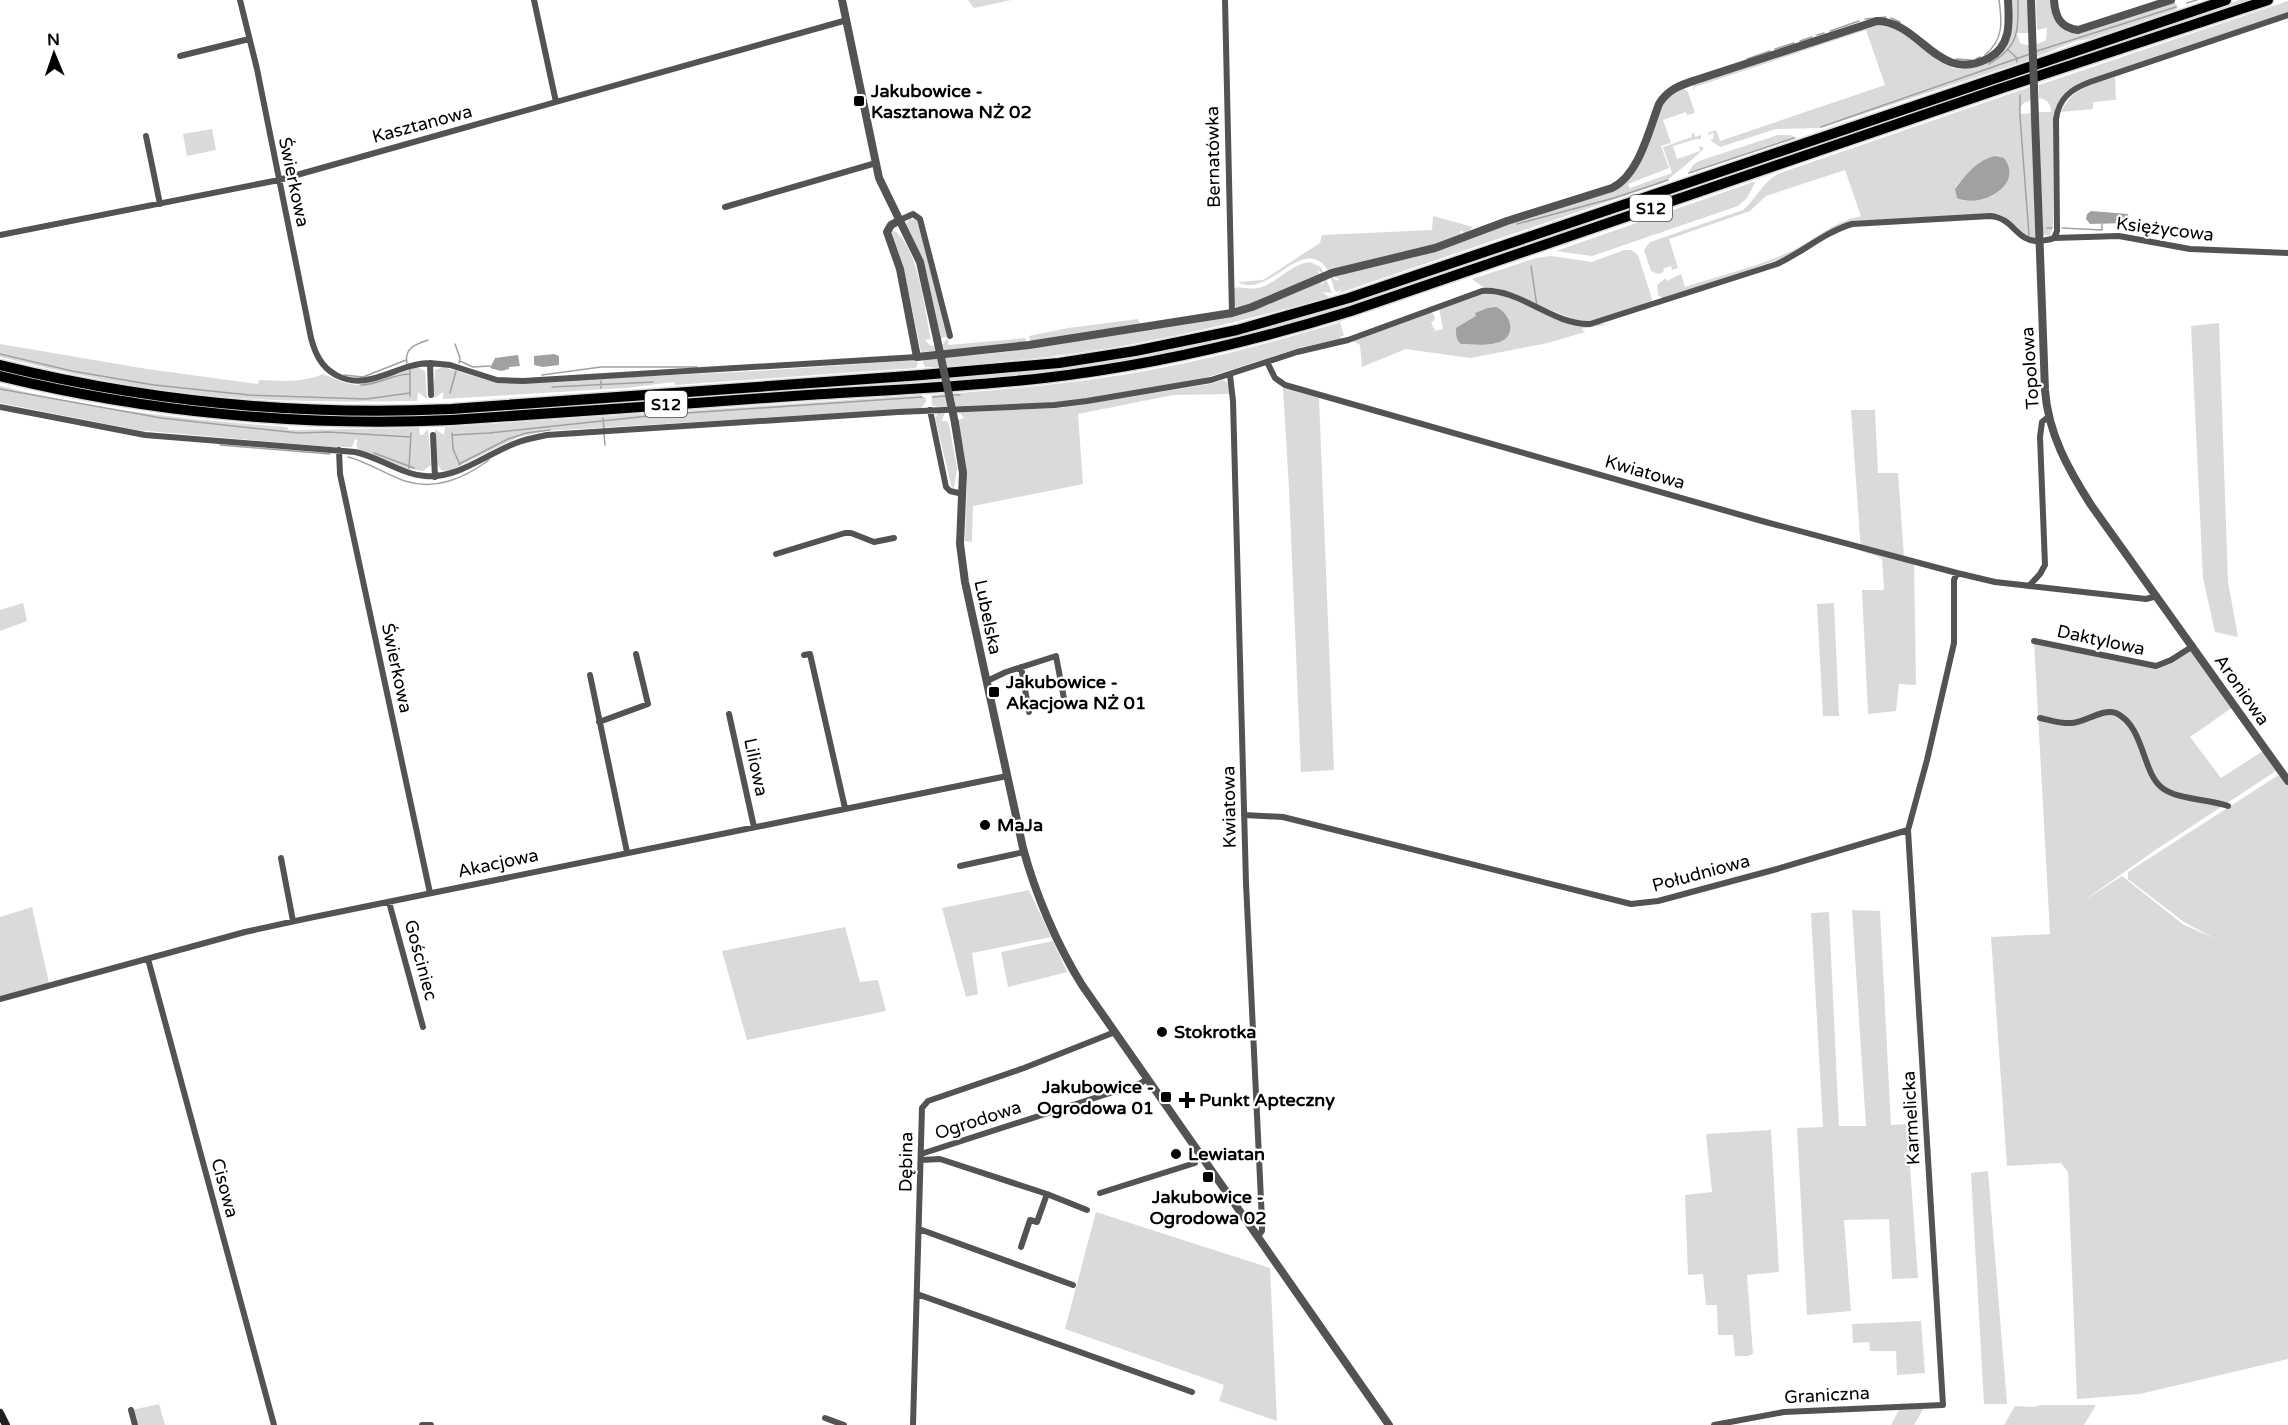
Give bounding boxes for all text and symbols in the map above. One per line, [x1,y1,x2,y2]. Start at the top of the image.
north arrow [24,24,84,84]
text: N [47,30,60,50]
place label: Jakubowice - Kasztanowa NŻ 02 [870,80,1032,123]
marker: Jakubowice - Kasztanowa NŻ 02 [852,94,866,108]
street label: Kasztanowa [369,100,475,148]
street label: Bernatówka [1201,106,1225,208]
street label: Świerkowa [274,135,314,229]
road number: S12 [1630,195,1672,221]
street label: Księżycowa [2115,212,2215,246]
street label: Topolowa [2016,326,2044,410]
road number: S12 [645,391,687,417]
street label: Kwiatowa [1602,450,1688,494]
street label: Lubelska [969,578,1007,656]
street label: Daktylowa [2055,620,2147,660]
street label: Świerkowa [377,621,417,715]
street label: Aroniowa [2210,650,2274,730]
place label: Jakubowice - Akacjowa NŻ 01 [1005,671,1146,714]
marker: Jakubowice - Akacjowa NŻ 01 [987,685,1001,699]
street label: Liliowa [739,736,773,798]
street label: Kwiatowa [1217,766,1241,848]
place label: MaJa [997,814,1043,836]
marker: MaJa [978,818,992,832]
street label: Akacjowa [455,844,541,882]
street label: Południowa [1650,849,1752,897]
street label: Gościniec [400,917,442,1003]
place label: Stokrotka [1174,1021,1256,1043]
marker: Stokrotka [1155,1025,1169,1039]
street label: Karmelicka [1898,1070,1924,1166]
place label: Jakubowice - Ogrodowa 01 [1037,1076,1154,1119]
place label: Punkt Apteczny [1199,1089,1335,1111]
marker: Jakubowice - Ogrodowa 01 [1159,1090,1173,1104]
marker: Punkt Apteczny [1180,1093,1194,1107]
street label: Ogrodowa [932,1096,1024,1144]
street label: Dębina [894,1132,918,1192]
place label: Lewiatan [1188,1143,1265,1165]
marker: Lewiatan [1169,1147,1183,1161]
street label: Cisowa [207,1156,243,1220]
marker: Jakubowice - Ogrodowa 02 [1201,1170,1215,1184]
place label: Jakubowice - Ogrodowa 02 [1150,1186,1266,1229]
street label: Graniczna [1784,1382,1870,1408]

